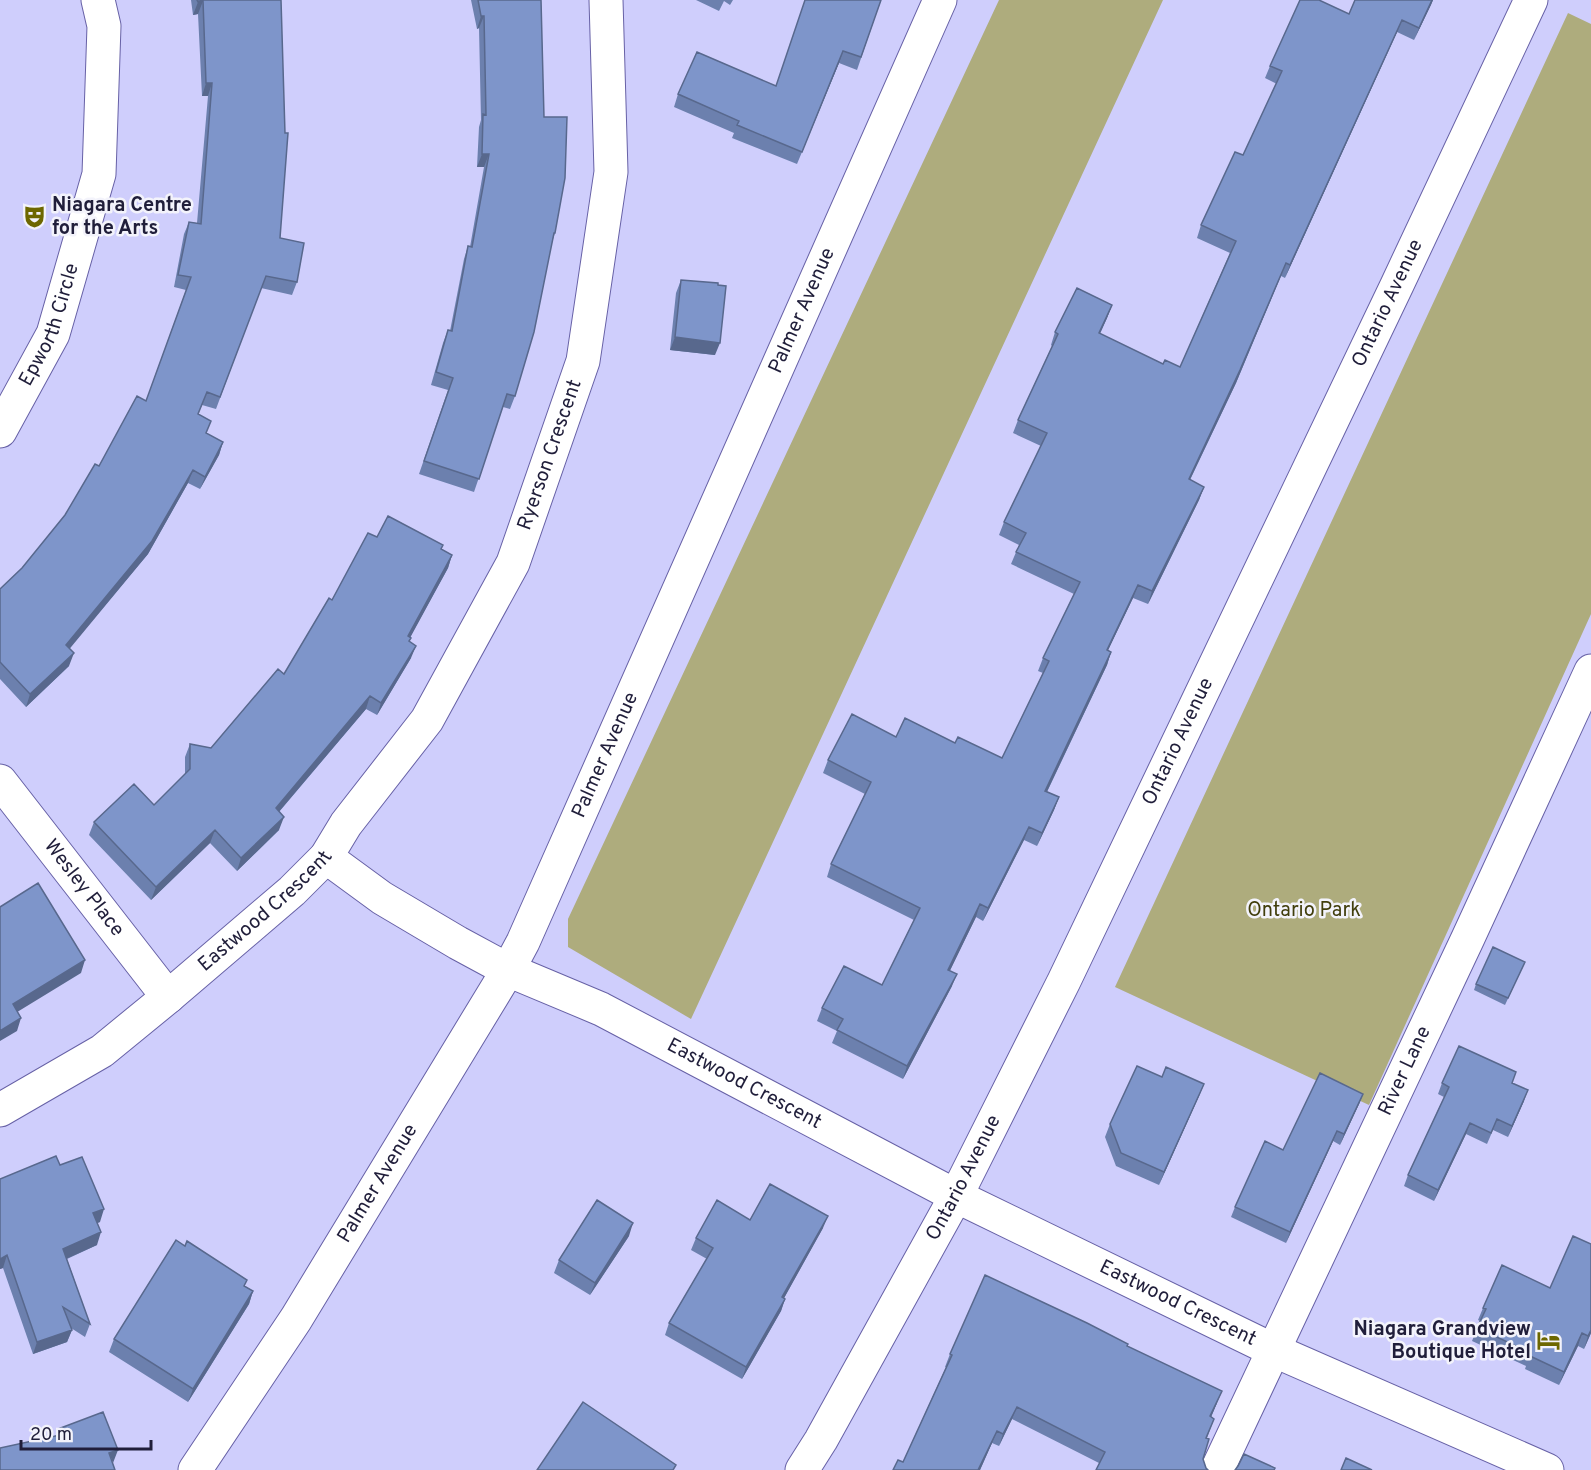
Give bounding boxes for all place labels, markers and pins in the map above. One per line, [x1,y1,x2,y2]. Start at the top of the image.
place label: Niagara Centre for the Arts [52,193,192,242]
theatre icon: Niagara Centre for the Arts [21,204,47,230]
place label: Niagara Grandview Boutique Hotel [1353,1317,1531,1366]
hotel icon: Niagara Grandview Boutique Hotel [1536,1328,1562,1354]

